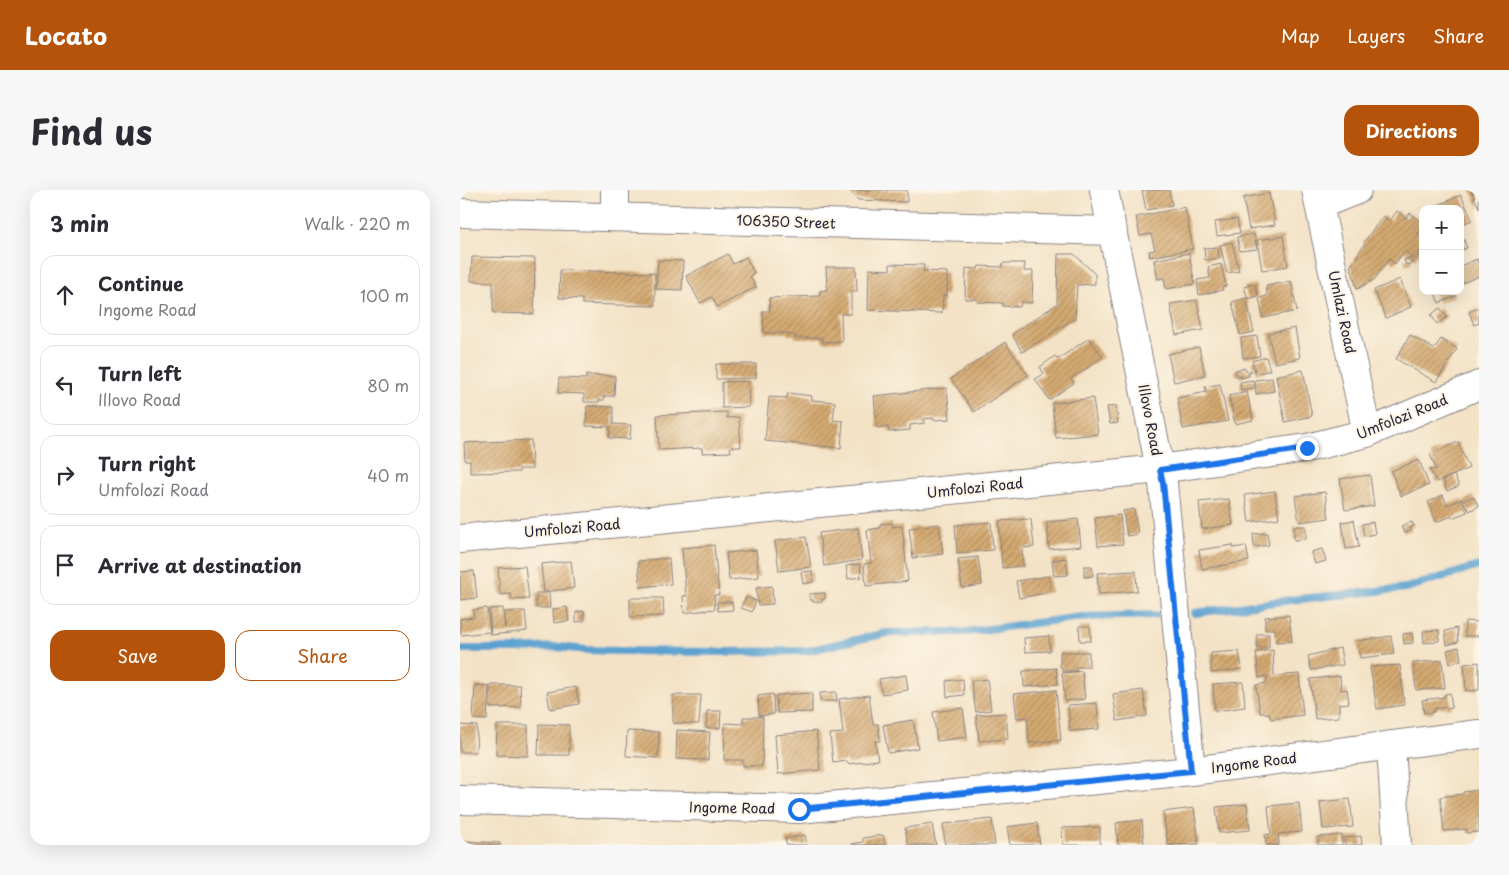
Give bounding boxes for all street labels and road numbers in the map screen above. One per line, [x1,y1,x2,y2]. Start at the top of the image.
street label: 106350 Street [736,209,836,234]
street label: Umlazi Road [1323,268,1362,355]
street label: Illovo Road [1133,382,1168,458]
street label: Umfolozi Road [1353,389,1451,444]
street label: Umfolozi Road [926,472,1024,503]
street label: Umfolozi Road [523,513,621,542]
street label: Ingome Road [1210,747,1298,778]
street label: Ingome Road [689,796,775,819]

